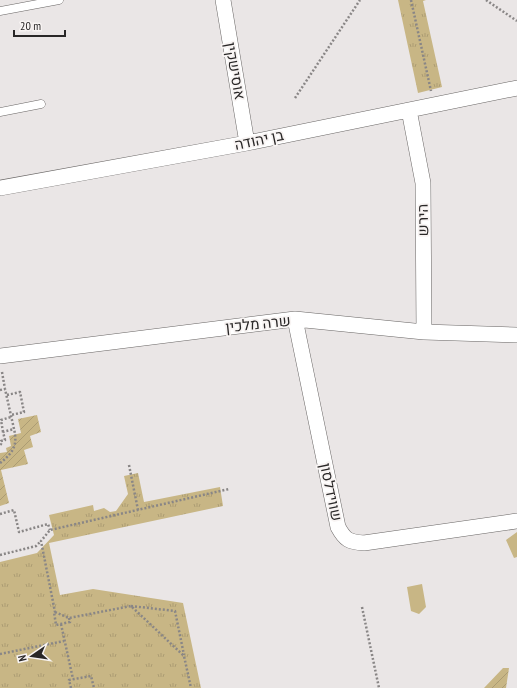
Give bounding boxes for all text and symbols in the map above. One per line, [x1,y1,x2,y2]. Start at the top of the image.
scale bar [14,12,65,38]
text: 20 m [20,18,41,33]
street label: אוסישקין [221,41,250,101]
street label: בן יהודה [233,125,285,154]
street label: הירש [413,204,432,236]
street label: שרה מלכין [224,311,291,336]
street label: שווידלסון [316,461,347,523]
north arrow [12,636,52,676]
text: N [15,654,30,663]

